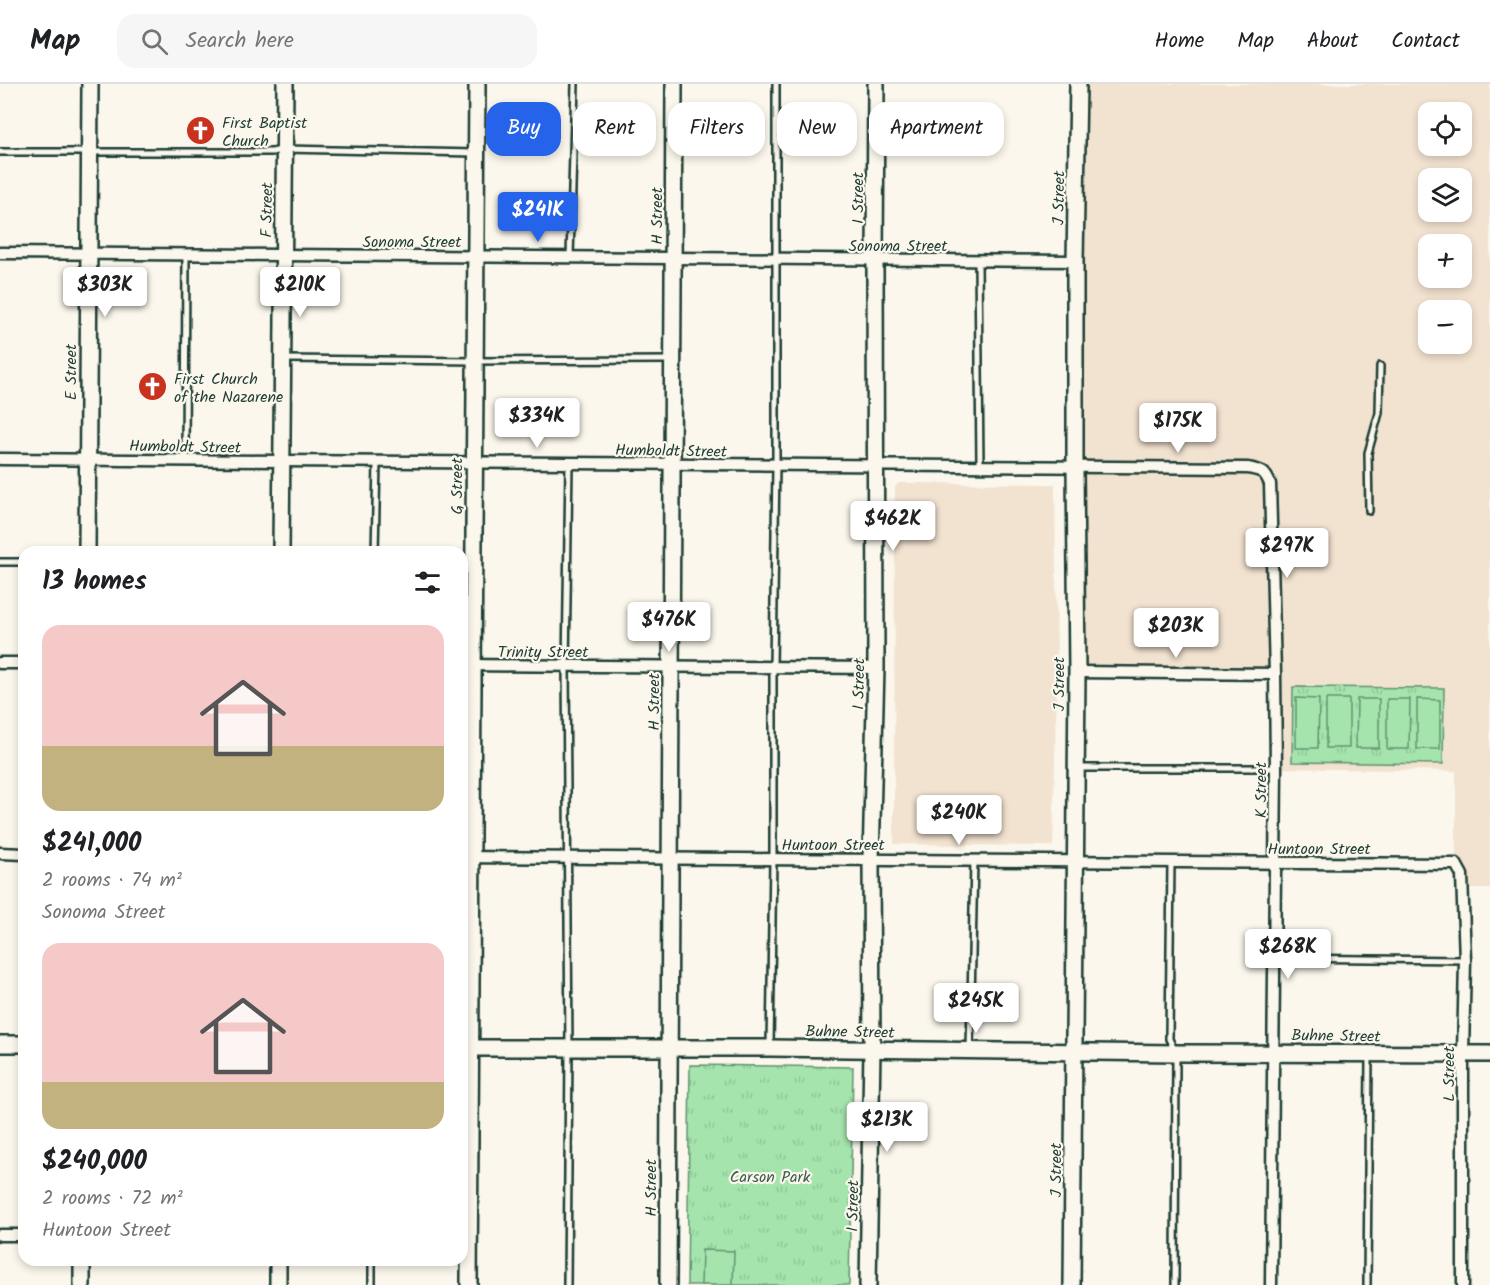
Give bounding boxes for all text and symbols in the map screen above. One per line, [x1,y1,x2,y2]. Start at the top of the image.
search box [117,14,537,68]
text: Map [30,19,81,64]
text: Search here [186,24,294,59]
icon: search [138,25,171,58]
text: Home [1155,25,1204,58]
text: Map [1237,25,1274,58]
text: About [1307,25,1358,58]
text: Contact [1391,25,1460,58]
chip: Buy [486,102,561,156]
chip: Rent [573,102,656,156]
chip: Filters [668,102,765,156]
chip: New [777,102,857,156]
chip: Apartment [869,102,1004,156]
map controls [1418,102,1472,354]
button: locate [1418,102,1472,156]
place label: First Baptist Church [222,111,308,154]
church icon: First Baptist Church [185,115,217,147]
button: layers [1418,168,1472,222]
street label: J Street [1047,170,1072,225]
street label: I Street [846,171,871,224]
street label: F Street [255,181,280,238]
street label: H Street [645,186,670,245]
pin: $241K [496,192,580,243]
text: $241K [512,195,564,227]
street label: Sonoma Street [363,230,462,255]
street label: Sonoma Street [849,234,948,259]
button: + [1418,234,1472,288]
pin: $303K [63,267,147,318]
pin: $210K [258,267,342,318]
text: $303K [77,270,133,302]
text: $210K [274,270,326,302]
button: − [1418,300,1472,354]
street label: E Street [59,343,84,400]
place label: First Church of the Nazarene [174,367,283,410]
church icon: First Church of the Nazarene [137,371,169,403]
pin: $334K [495,398,579,449]
text: $334K [509,401,565,433]
pin: $175K [1136,403,1220,454]
text: $175K [1153,406,1203,438]
street label: Humboldt Street [129,434,242,461]
street label: Humboldt Street [615,438,728,465]
street label: G Street [445,457,470,514]
pin: $462K [851,501,935,552]
text: $462K [864,504,922,536]
pin: $297K [1245,528,1329,579]
text: $297K [1259,531,1315,563]
text: 13 homes [42,561,147,603]
icon: filters [411,566,444,599]
pin: $476K [627,602,711,653]
text: $476K [641,605,697,637]
pin: $203K [1134,608,1218,659]
text: $203K [1148,611,1204,643]
street label: Trinity Street [498,640,589,665]
street label: J Street [1047,656,1072,711]
street label: I Street [847,657,872,710]
icon: home [189,664,297,772]
street label: H Street [642,672,667,731]
street label: K Street [1249,761,1274,818]
pin: $240K [917,795,1001,846]
text: $240K [931,798,987,830]
text: $241,000 [42,823,141,865]
street label: Huntoon Street [781,833,885,858]
street label: Huntoon Street [1267,837,1371,862]
text: 2 rooms · 74 m² [42,865,182,897]
text: Sonoma Street [42,897,165,929]
pin: $268K [1246,929,1330,980]
text: $268K [1259,932,1317,964]
icon: home [189,982,297,1090]
pin: $245K [934,983,1018,1034]
text: $245K [948,986,1004,1018]
street label: Buhne Street [805,1019,896,1046]
street label: Buhne Street [1291,1023,1382,1050]
street label: L Street [1437,1045,1462,1102]
pin: $213K [845,1102,929,1153]
text: $213K [861,1105,913,1137]
text: $240,000 [42,1141,147,1183]
street label: J Street [1044,1142,1069,1197]
street label: H Street [639,1158,664,1217]
park label: Carson Park [730,1165,811,1190]
street label: I Street [841,1179,866,1232]
text: 2 rooms · 72 m² [42,1183,183,1215]
text: Huntoon Street [42,1215,171,1247]

